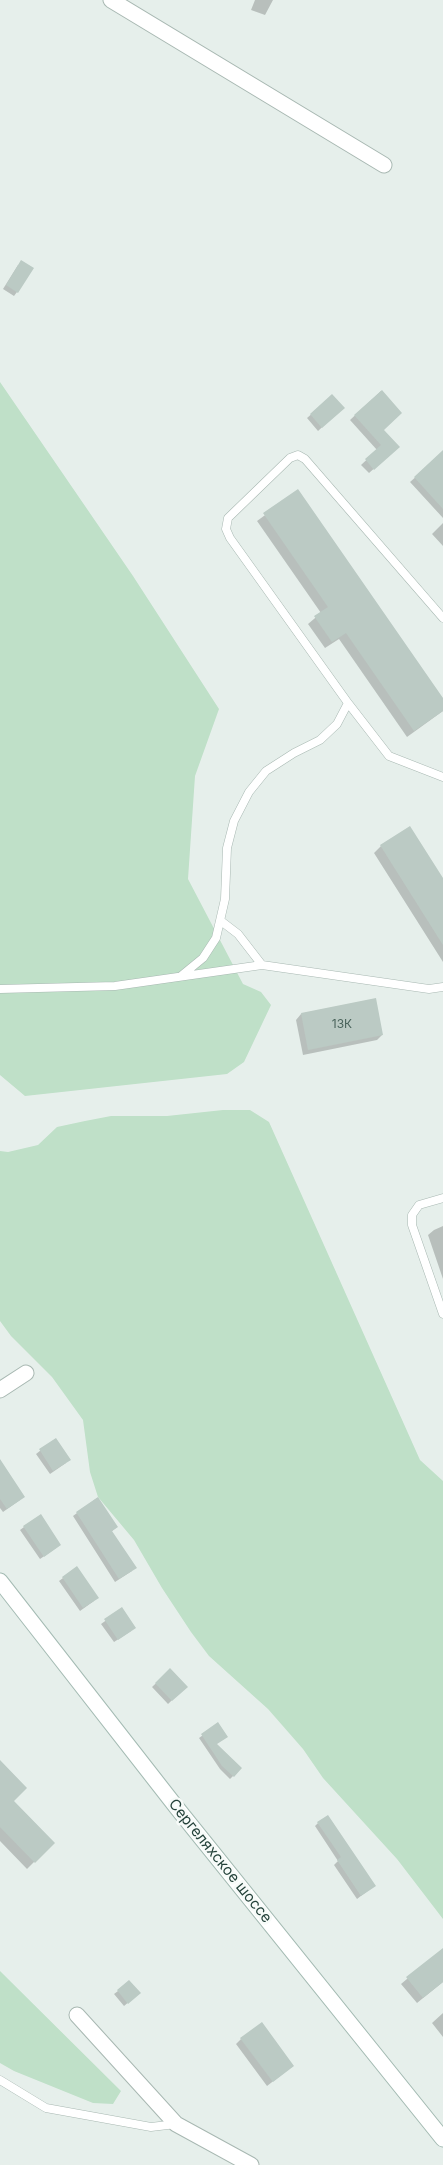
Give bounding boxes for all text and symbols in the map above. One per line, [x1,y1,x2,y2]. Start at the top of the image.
house number: 13К [332,1017,352,1031]
street label: Сергеляхское шоссе [164,1795,276,1927]

